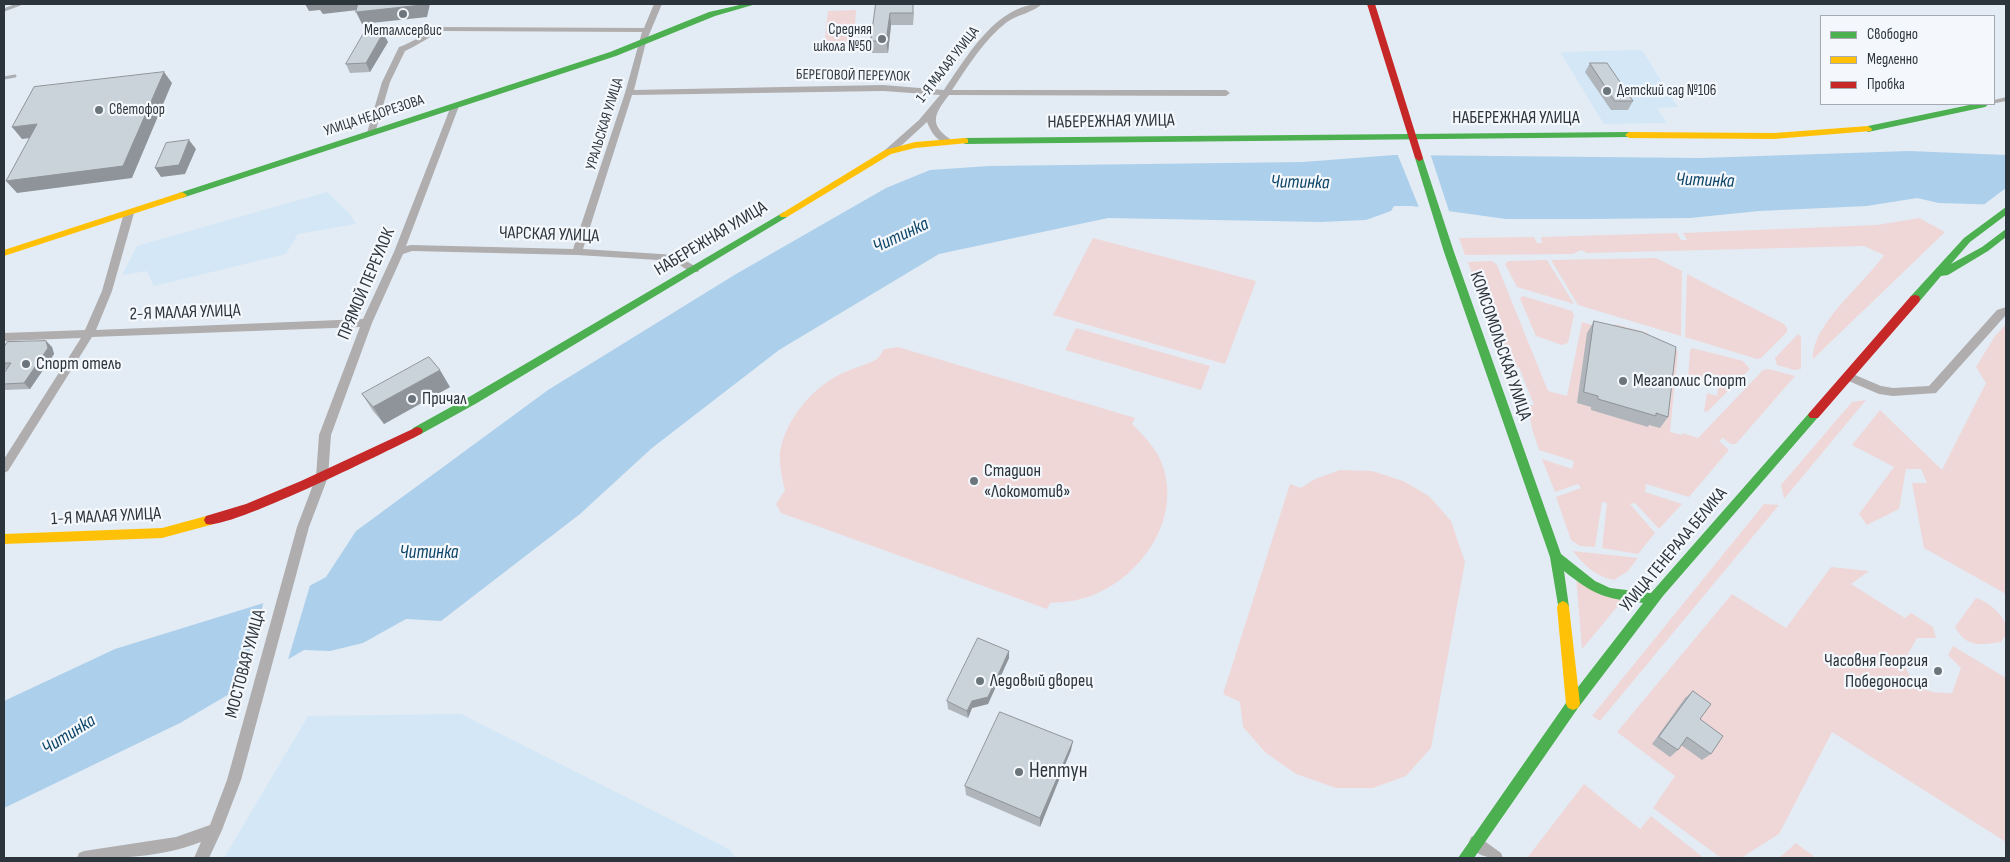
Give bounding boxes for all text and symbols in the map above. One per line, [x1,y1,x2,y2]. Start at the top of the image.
marker: Металлсервис [397,8,409,20]
legend [1820,15,1995,105]
place label: Средняя школа №50 [813,21,872,56]
place label: Металлсервис [364,22,442,40]
street label: 1-Я МАЛАЯ УЛИЦА [913,23,983,107]
text: Свободно [1867,25,1918,44]
marker: Средняя школа №50 [876,33,888,45]
text: Медленно [1867,50,1918,69]
street label: БЕРЕГОВОЙ ПЕРЕУЛОК [796,66,910,86]
text: Пробка [1867,75,1905,94]
street label: УРАЛЬСКАЯ УЛИЦА [582,76,628,172]
place label: Детский сад №106 [1617,82,1716,100]
marker: Детский сад №106 [1601,85,1613,97]
street label: УЛИЦА НЕДОРЕЗОВА [322,91,426,141]
place label: Светофор [109,101,165,119]
marker: Светофор [93,104,105,116]
street label: НАБЕРЕЖНАЯ УЛИЦА [1452,107,1580,129]
street label: НАБЕРЕЖНАЯ УЛИЦА [1047,110,1175,134]
water label: Читинка [1675,169,1735,193]
water label: Читинка [1270,171,1330,195]
street label: НАБЕРЕЖНАЯ УЛИЦА [651,197,771,281]
water label: Читинка [869,213,933,259]
street label: ЧАРСКАЯ УЛИЦА [498,222,600,248]
street label: ПРЯМОЙ ПЕРЕУЛОК [334,225,400,343]
street label: КОМСОМОЛЬСКАЯ УЛИЦА [1464,269,1536,423]
street label: 2-Я МАЛАЯ УЛИЦА [129,300,241,326]
place label: Спорт отель [36,353,121,375]
marker: Спорт отель [20,358,32,370]
place label: Мегаполис Спорт [1633,370,1746,392]
marker: Мегаполис Спорт [1617,375,1629,387]
place label: Причал [422,388,467,410]
marker: Причал [406,393,418,405]
place label: Стадион «Локомотив» [984,460,1070,502]
marker: Стадион «Локомотив» [968,475,980,487]
street label: УЛИЦА ГЕНЕРАЛА БЕЛИКА [1616,484,1732,616]
street label: 1-Я МАЛАЯ УЛИЦА [51,503,161,531]
water label: Читинка [400,542,458,564]
street label: МОСТОВАЯ УЛИЦА [221,607,271,721]
place label: Часовня Георгия Победоносца [1824,650,1928,692]
marker: Часовня Георгия Победоносца [1932,665,1944,677]
place label: Ледовый дворец [990,670,1093,692]
marker: Ледовый дворец [974,675,986,687]
water label: Читинка [38,710,100,760]
place label: Нептун [1029,759,1087,785]
marker: Нептун [1013,766,1025,778]

